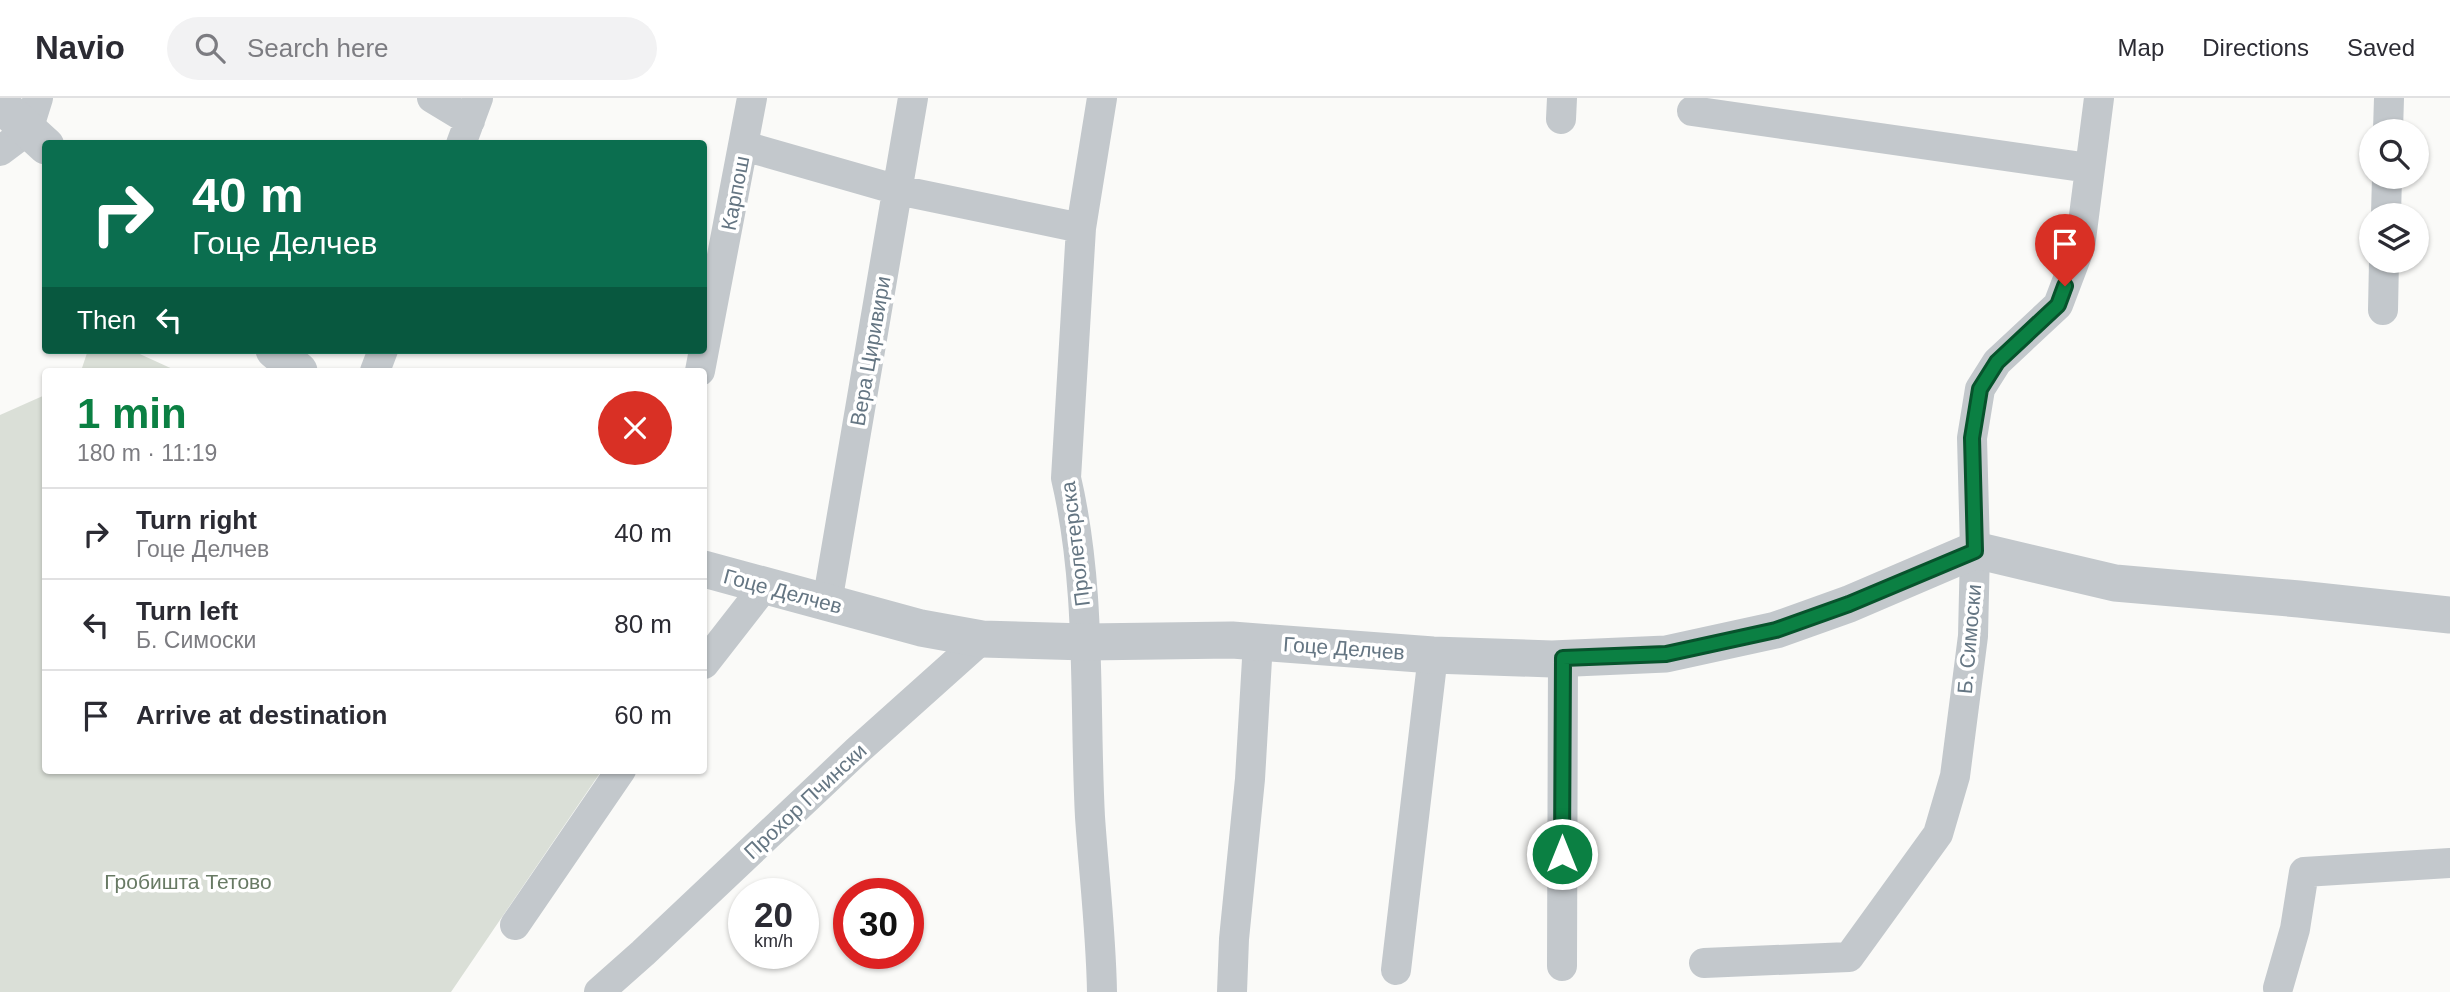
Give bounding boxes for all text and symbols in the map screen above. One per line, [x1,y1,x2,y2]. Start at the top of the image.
search box [167,17,657,80]
text: Navio [35,29,125,66]
icon: search [191,29,229,67]
text: Search here [247,33,389,63]
text: Map [2118,34,2164,61]
text: Directions [2202,34,2309,61]
text: Saved [2347,34,2415,61]
map controls [2359,119,2429,273]
button: search [2359,119,2429,189]
street label: Карпош [717,154,753,232]
icon: right [77,168,168,259]
text: 40 m [192,168,304,222]
button: layers [2359,203,2429,273]
pin [2035,214,2095,286]
text: Гоце Делчев [192,225,377,261]
icon: arrive [2046,225,2084,263]
street label: Вера Циривири [845,274,895,428]
icon: left [150,301,188,339]
text: Then [77,305,136,335]
text: 1 min [77,390,187,437]
button: close [598,391,672,465]
text: 180 m · 11:19 [77,440,217,466]
street label: Пролетерска [1056,480,1094,608]
text: Turn right [136,505,257,535]
icon: right [77,515,115,553]
text: 40 m [614,518,672,548]
text: Гоце Делчев [136,536,269,562]
street label: Гоце Делчев [721,564,845,618]
street label: Б. Симоски [1953,583,1985,695]
text: Turn left [136,596,238,626]
icon: left [77,606,115,644]
text: 80 m [614,609,672,639]
text: Б. Симоски [136,627,256,653]
street label: Гоце Делчев [1282,632,1406,664]
icon: arrive [77,697,115,735]
text: Arrive at destination [136,700,387,730]
text: 60 m [614,700,672,730]
street label: Прохор Пчински [739,739,871,863]
position arrow [1525,817,1599,891]
park label: Гробишта Тетово [104,870,272,893]
speed limit sign: 30 [833,878,924,969]
text: 20 [754,895,793,934]
text: km/h [754,931,793,951]

